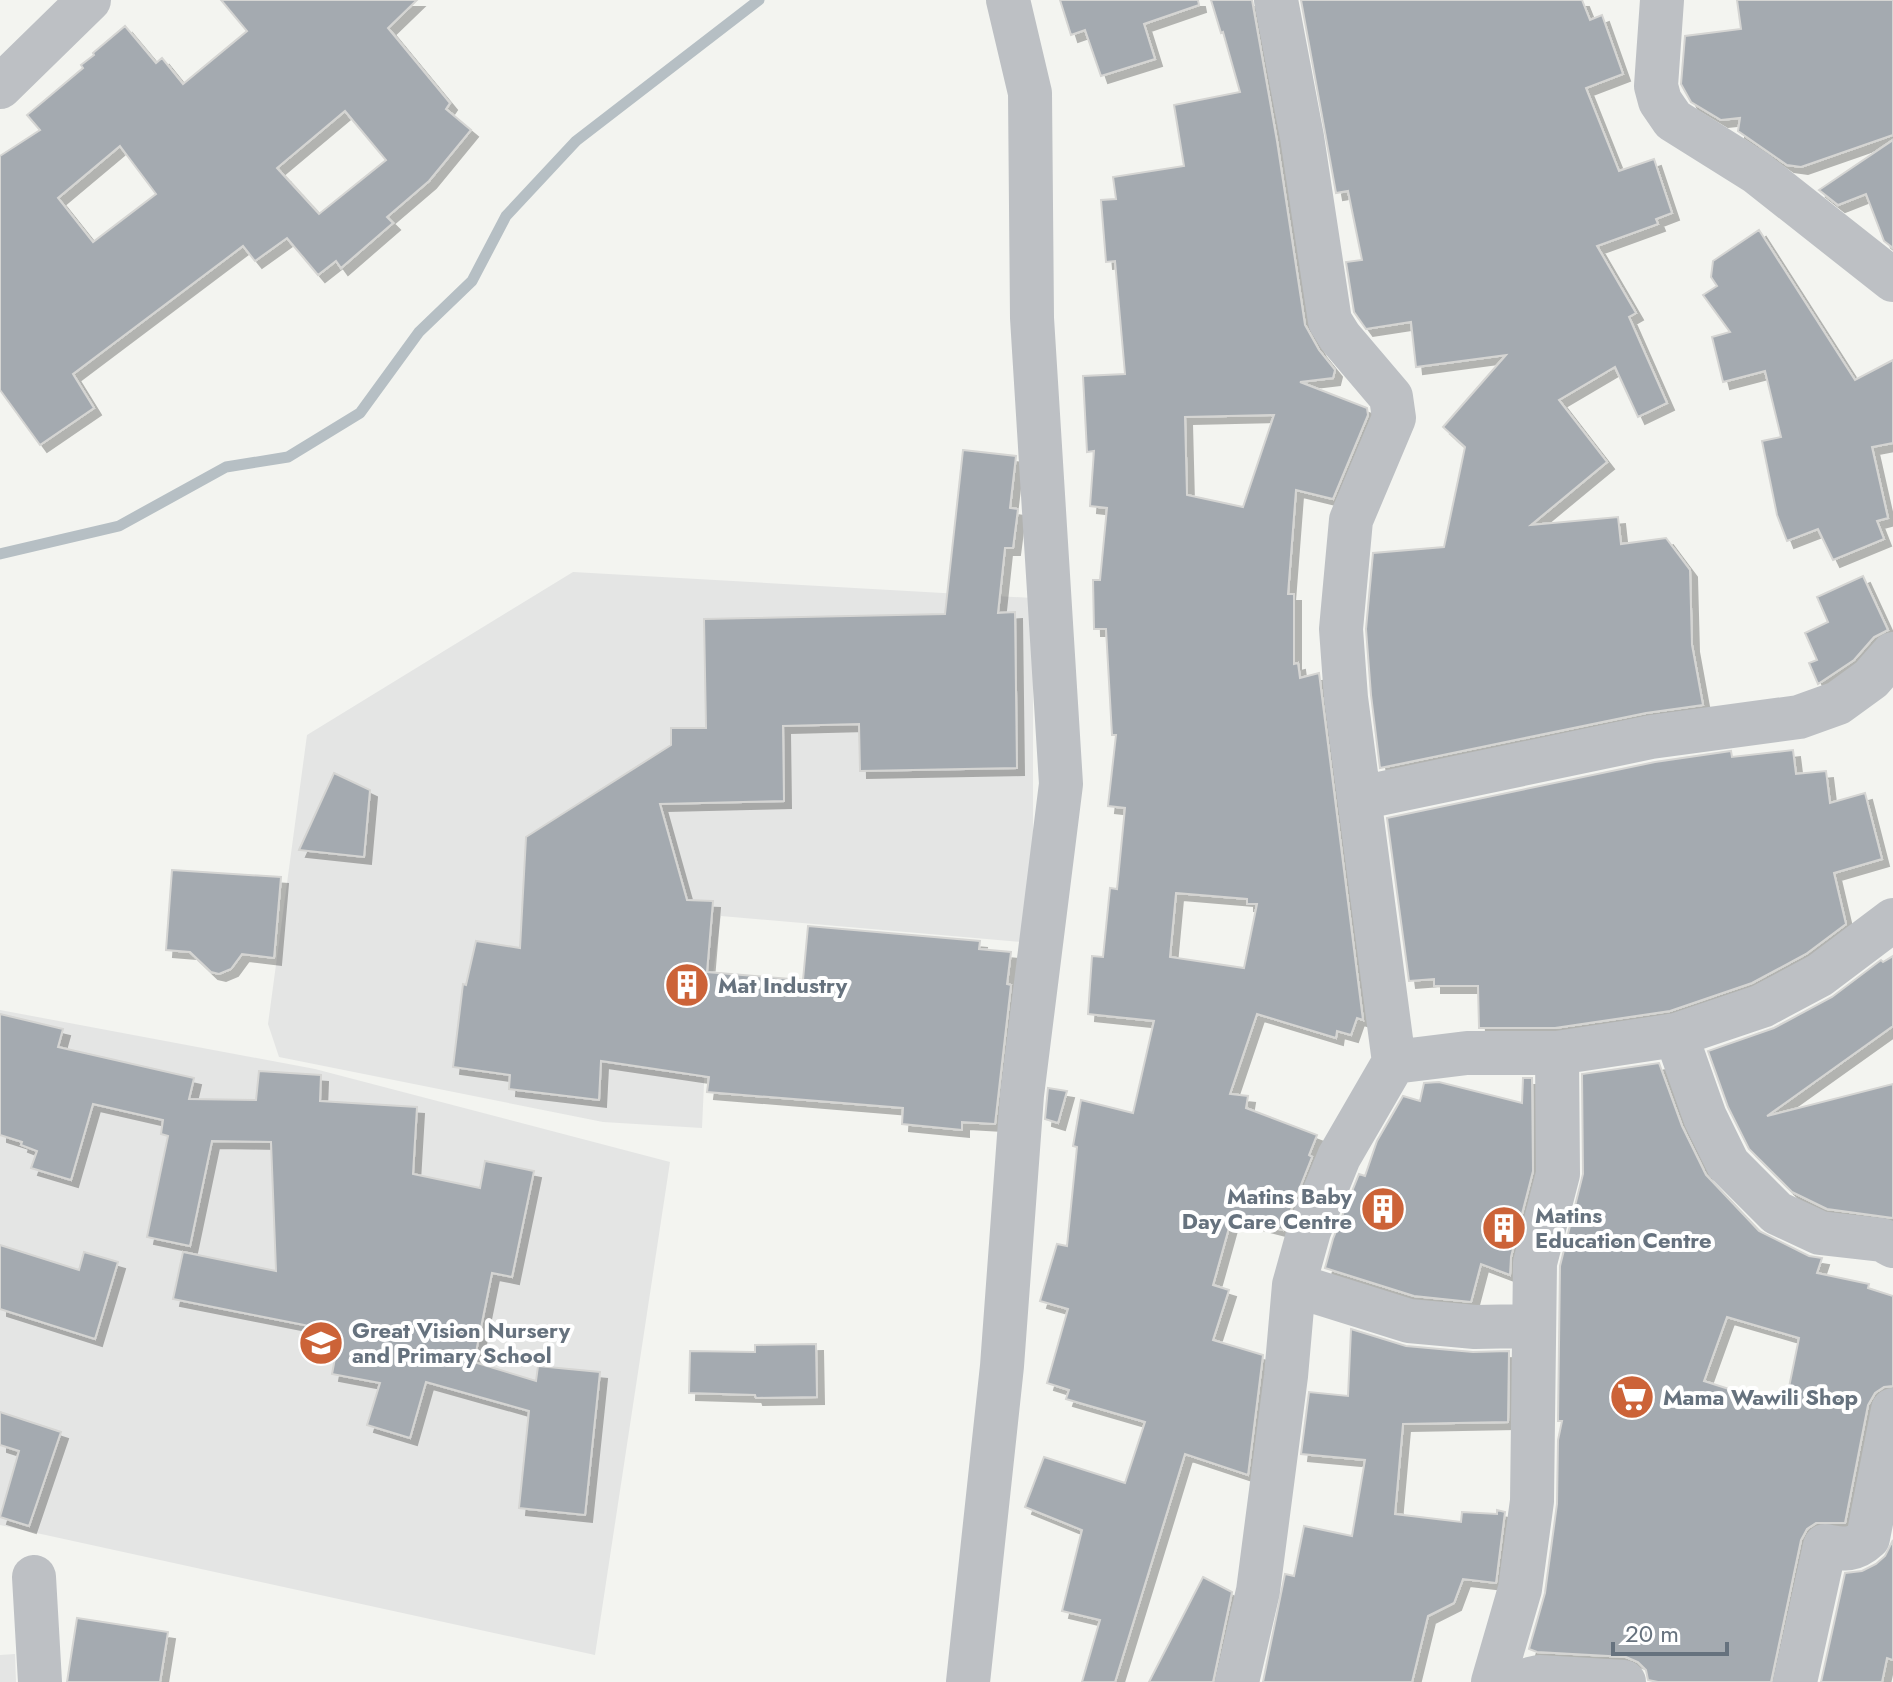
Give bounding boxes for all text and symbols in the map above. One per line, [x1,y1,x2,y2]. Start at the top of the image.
building icon: Mat Industry [663,961,711,1009]
place label: Mat Industry [718,969,848,1001]
place label: Matins Baby Day Care Centre [1182,1180,1353,1237]
building icon: Matins Baby Day Care Centre [1359,1185,1407,1233]
place label: Matins Education Centre [1535,1199,1712,1256]
building icon: Matins Education Centre [1480,1204,1528,1252]
place label: Great Vision Nursery and Primary School [352,1314,571,1371]
school or university icon: Great Vision Nursery and Primary School [297,1319,345,1367]
supermarket icon: Mama Wawili Shop [1608,1373,1656,1421]
place label: Mama Wawili Shop [1663,1381,1858,1413]
scale bar [1613,1606,1727,1656]
text: 20 m [1625,1616,1679,1651]

